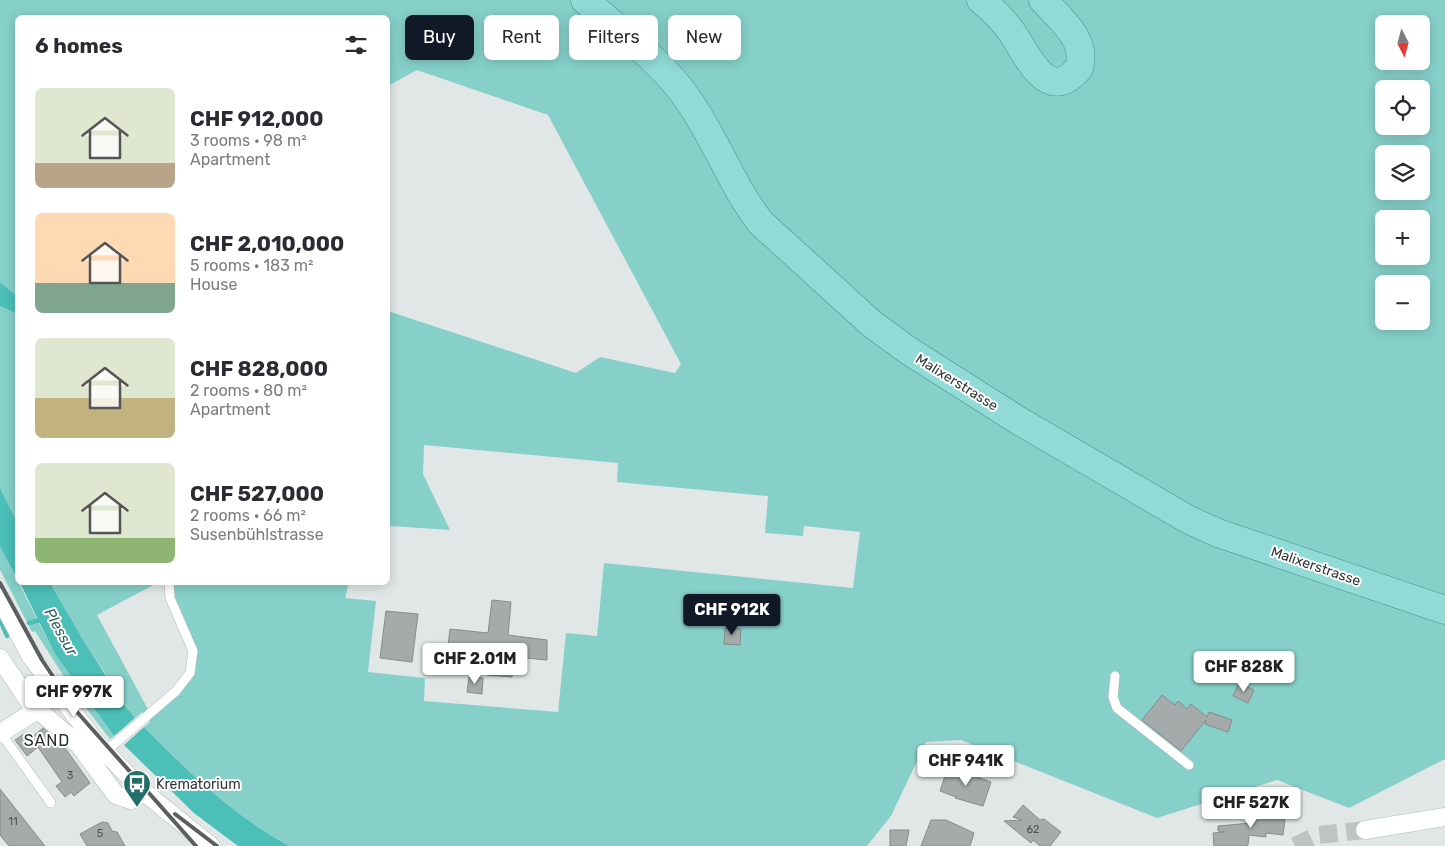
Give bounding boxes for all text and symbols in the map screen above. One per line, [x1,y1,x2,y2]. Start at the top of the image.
chip: Buy [405,15,474,60]
chip: Rent [484,15,559,60]
chip: Filters [569,15,658,60]
chip: New [668,15,741,60]
north arrow [1375,15,1430,70]
map controls [1375,15,1430,330]
icon: filters [342,31,370,59]
text: 6 homes [35,33,123,58]
button: locate [1375,80,1430,135]
text: CHF 912,000 [190,106,324,131]
icon: home [75,108,135,168]
text: 3 rooms · 98 m² [190,131,307,150]
button: layers [1375,145,1430,200]
text: Apartment [190,150,270,169]
button: + [1375,210,1430,265]
text: CHF 2,010,000 [190,231,344,256]
icon: home [75,233,135,293]
text: 5 rooms · 183 m² [190,256,313,275]
text: House [190,275,237,294]
button: − [1375,275,1430,330]
street label: Malixerstrasse [912,350,1001,415]
text: CHF 828,000 [190,356,328,381]
icon: home [75,358,135,418]
text: 2 rooms · 80 m² [190,381,307,400]
text: Apartment [190,400,270,419]
text: CHF 527,000 [190,481,324,506]
icon: home [75,483,135,543]
text: 2 rooms · 66 m² [190,506,306,525]
text: Susenbühlstrasse [190,525,324,544]
street label: Malixerstrasse [1269,543,1363,590]
pin: CHF 912K [680,594,784,636]
text: CHF 912K [694,600,770,619]
water label: Plessur [41,605,82,660]
pin: CHF 2.01M [418,642,532,685]
text: CHF 2.01M [433,649,517,668]
pin: CHF 828K [1192,650,1296,693]
text: CHF 828K [1205,657,1283,676]
pin: CHF 997K [22,676,126,718]
text: CHF 997K [36,682,112,701]
district label: SAND [24,731,70,750]
pin: CHF 941K [914,744,1018,787]
text: CHF 941K [928,751,1004,770]
house number: 3 [67,769,74,782]
bus stop icon: Krematorium [122,769,152,808]
place label: Krematorium [156,776,241,793]
pin: CHF 527K [1199,786,1303,829]
text: CHF 527K [1213,793,1289,812]
house number: 11 [8,815,18,828]
house number: 62 [1026,823,1040,836]
house number: 5 [97,827,104,840]

